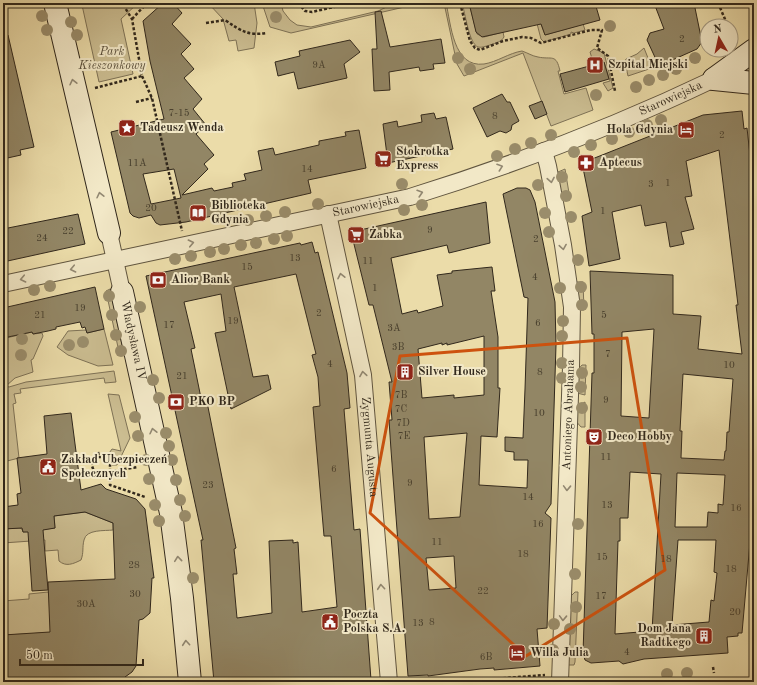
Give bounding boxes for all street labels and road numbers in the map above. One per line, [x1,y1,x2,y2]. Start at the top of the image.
street label: Starowiejska [638,79,704,118]
street label: Starowiejska [331,193,400,219]
street label: Władysława IV [118,300,147,382]
street label: Antoniego Abrahama [561,359,577,471]
street label: Zygmunta Augusta [359,396,379,498]

